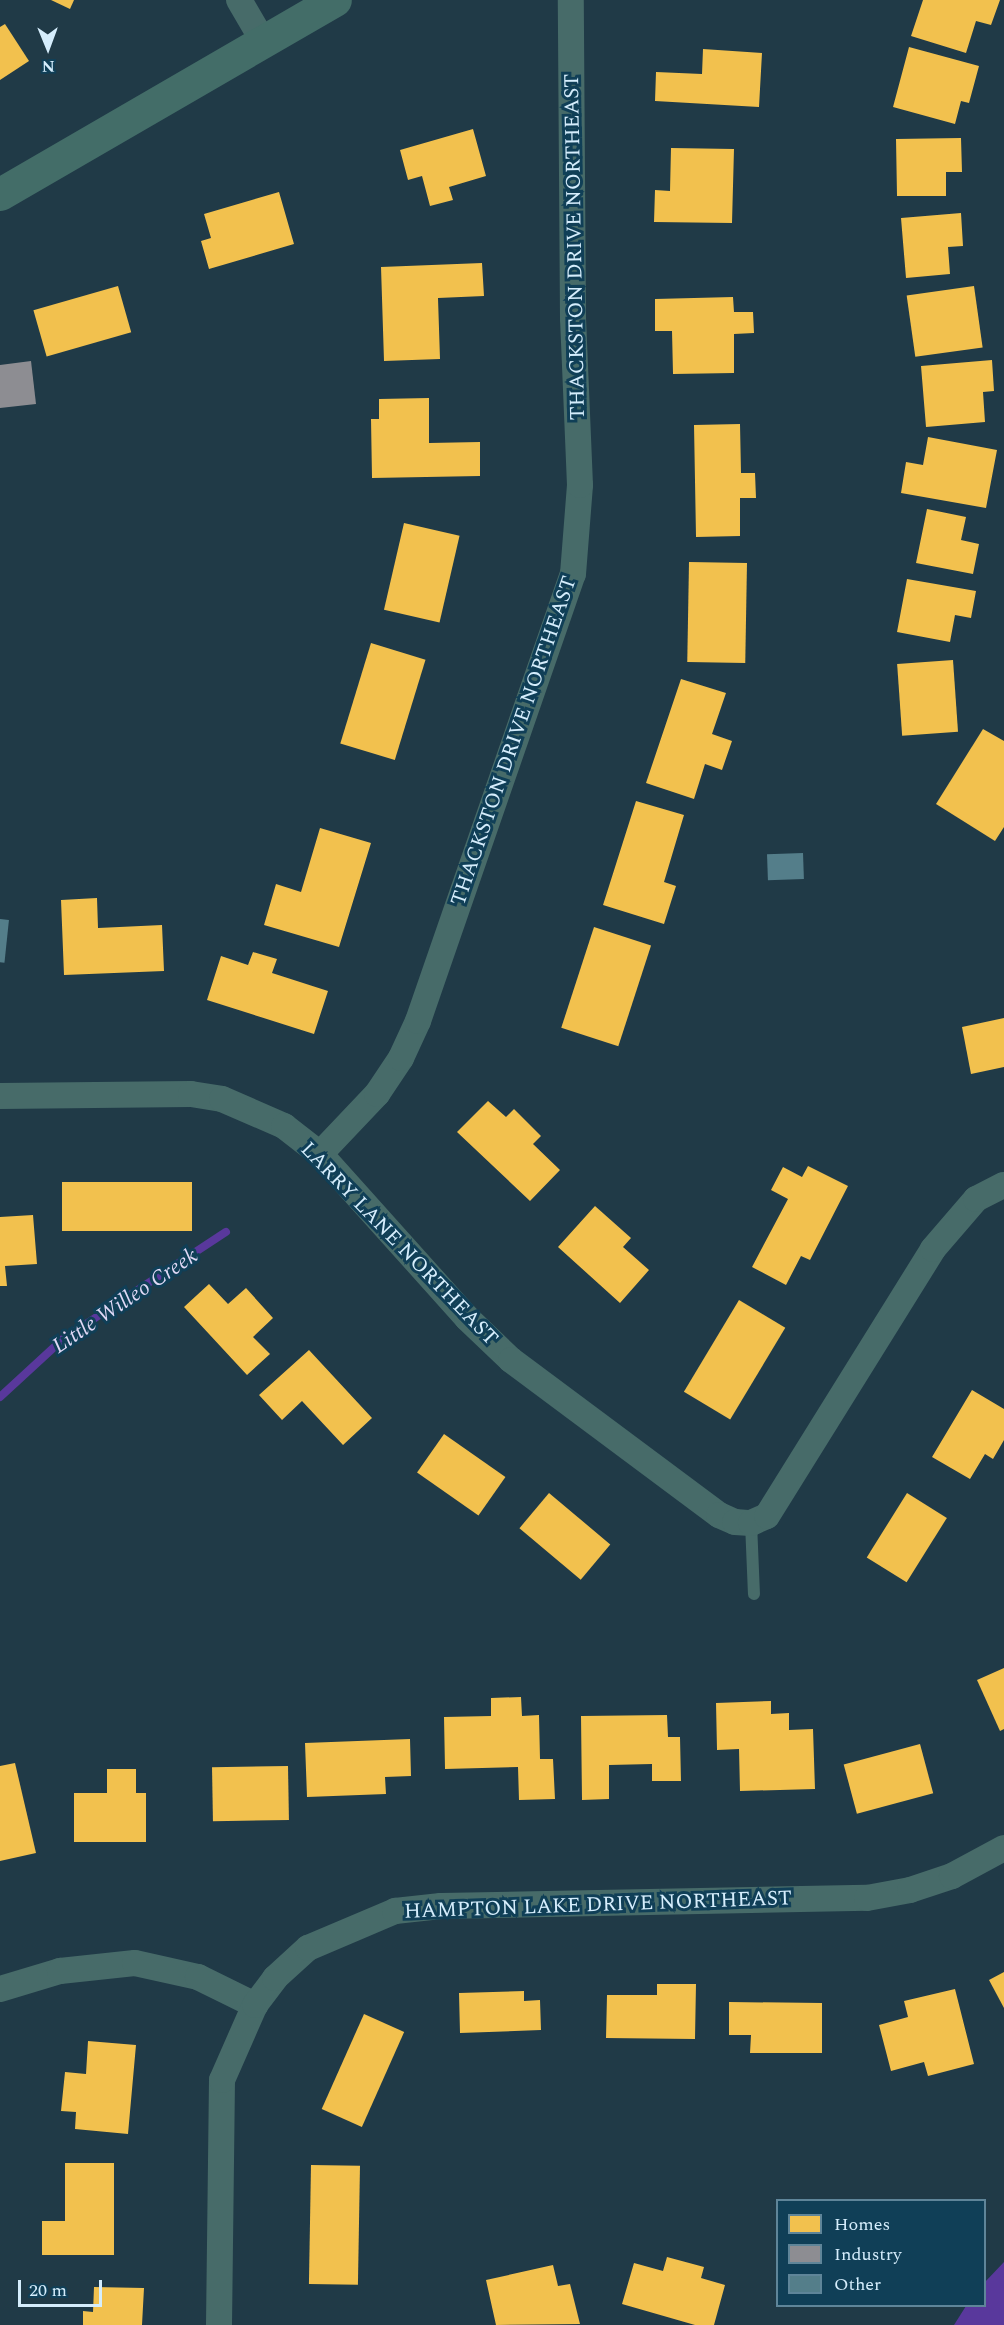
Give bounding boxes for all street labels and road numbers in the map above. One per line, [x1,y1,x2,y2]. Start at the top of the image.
street label: THACKSTON DRIVE NORTHEAST [559,73,591,421]
street label: THACKSTON DRIVE NORTHEAST [446,573,582,909]
street label: LARRY LANE NORTHEAST [295,1137,503,1351]
street label: HAMPTON LAKE DRIVE NORTHEAST [404,1886,792,1924]

